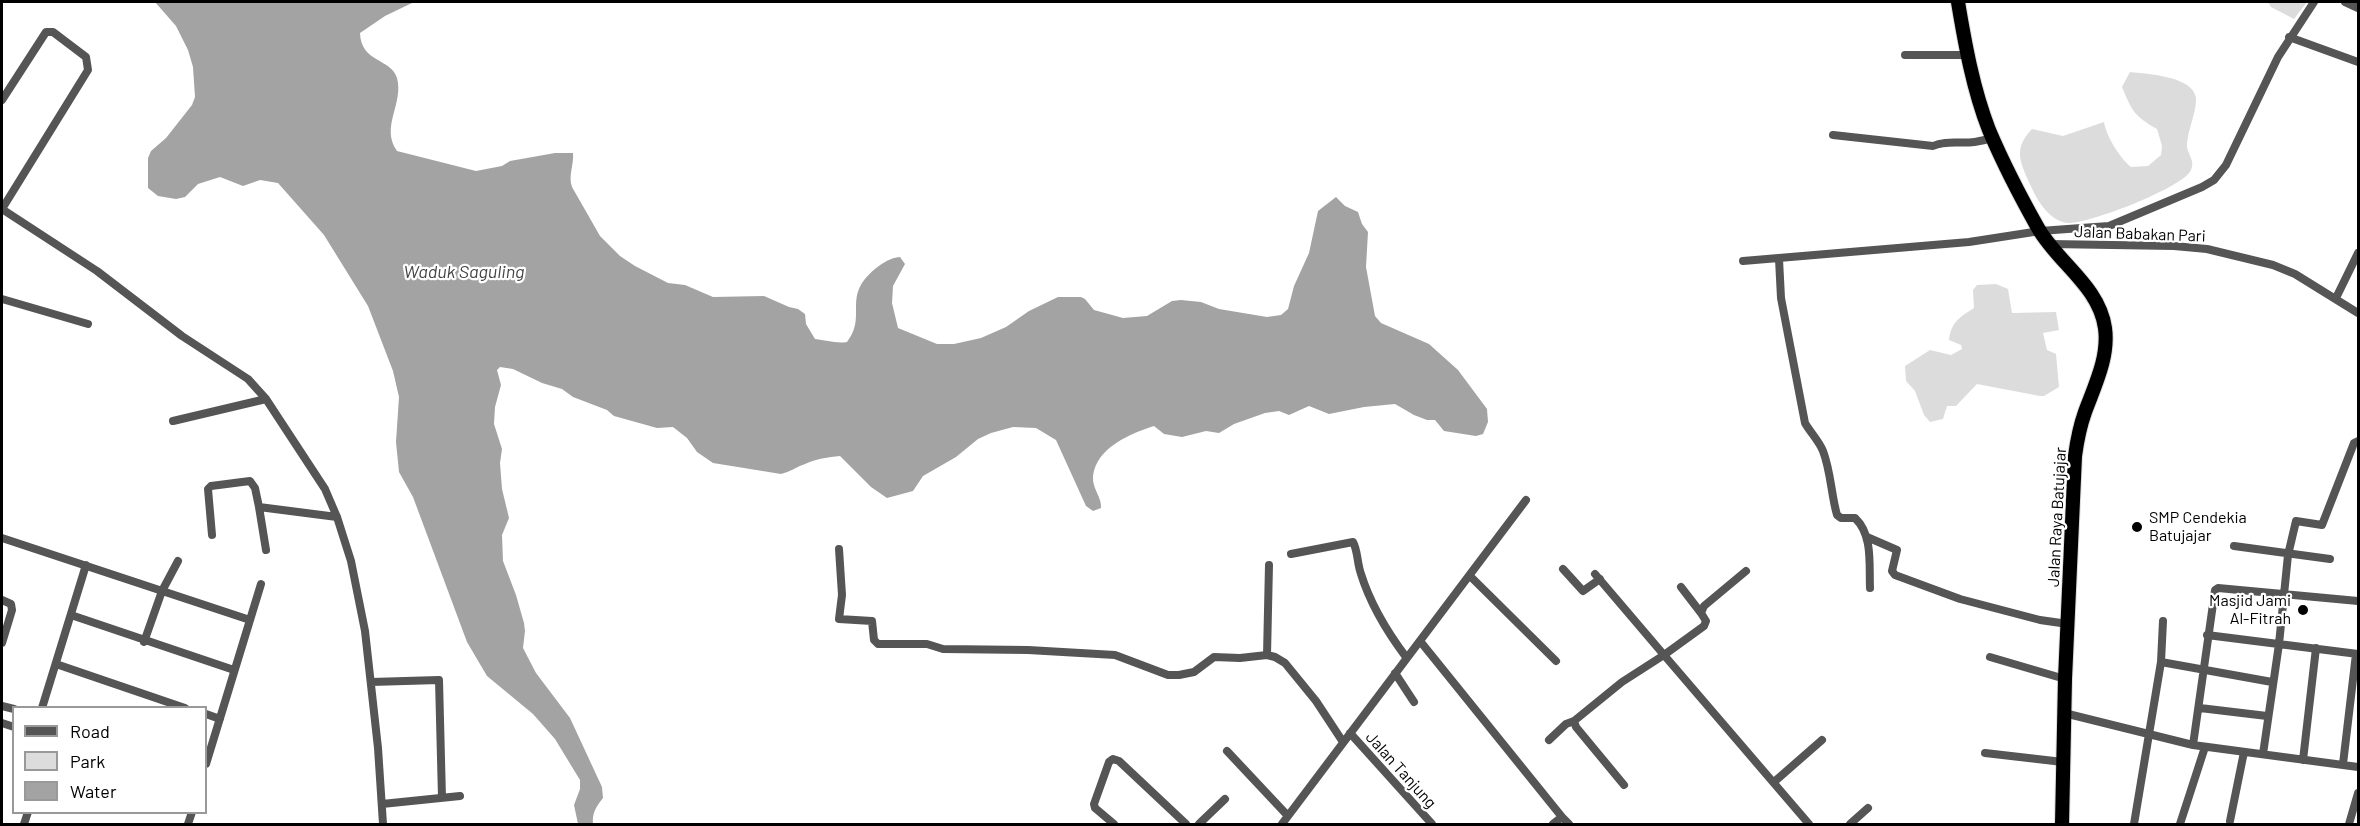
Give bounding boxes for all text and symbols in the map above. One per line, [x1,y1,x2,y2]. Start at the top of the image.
street label: Jalan Babakan Pari [2074,222,2206,246]
water label: Waduk Saguling [404,261,524,283]
street label: Jalan Raya Batujajar [2044,447,2070,587]
place label: SMP Cendekia Batujajar [2149,508,2247,546]
marker: SMP Cendekia Batujajar [2130,520,2144,534]
place label: Masjid Jami Al-Fitrah [2209,591,2291,629]
marker: Masjid Jami Al-Fitrah [2296,603,2310,617]
legend [12,706,207,814]
text: Road [70,720,110,742]
street label: Jalan Tanjung [1362,728,1440,812]
text: Park [70,750,105,772]
text: Water [70,780,117,802]

